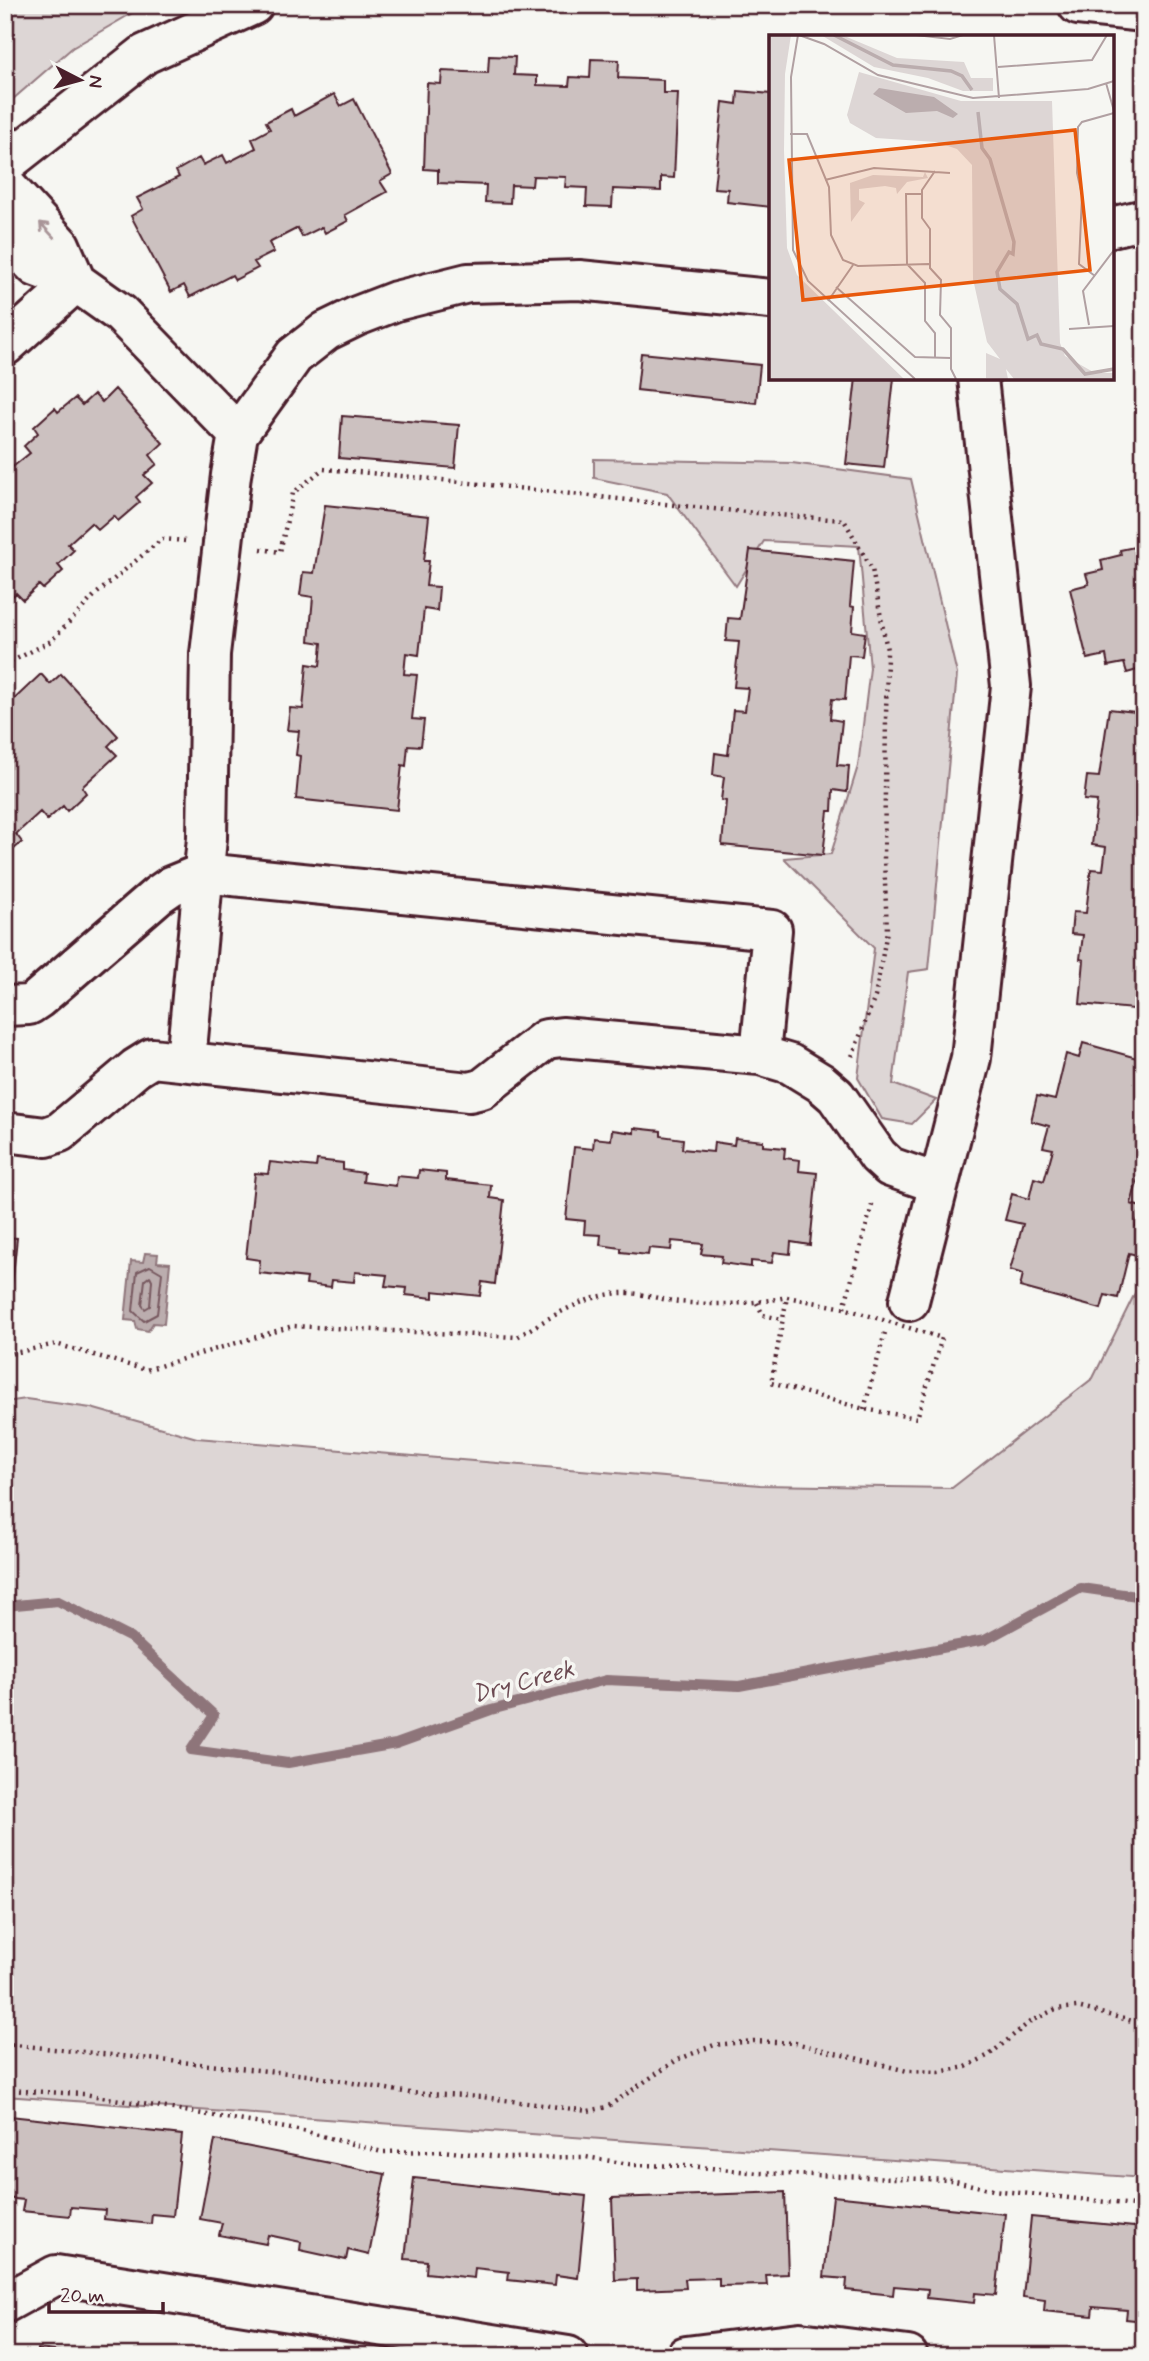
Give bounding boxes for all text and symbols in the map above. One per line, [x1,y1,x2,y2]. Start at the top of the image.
inset map [769,35,1114,380]
north arrow [46,46,116,116]
text: N [82,74,109,89]
one-way arrow [38,222,55,239]
water label: Dry Creek [469,1654,578,1711]
scale bar [49,2270,163,2314]
text: 20 m [60,2282,105,2310]

